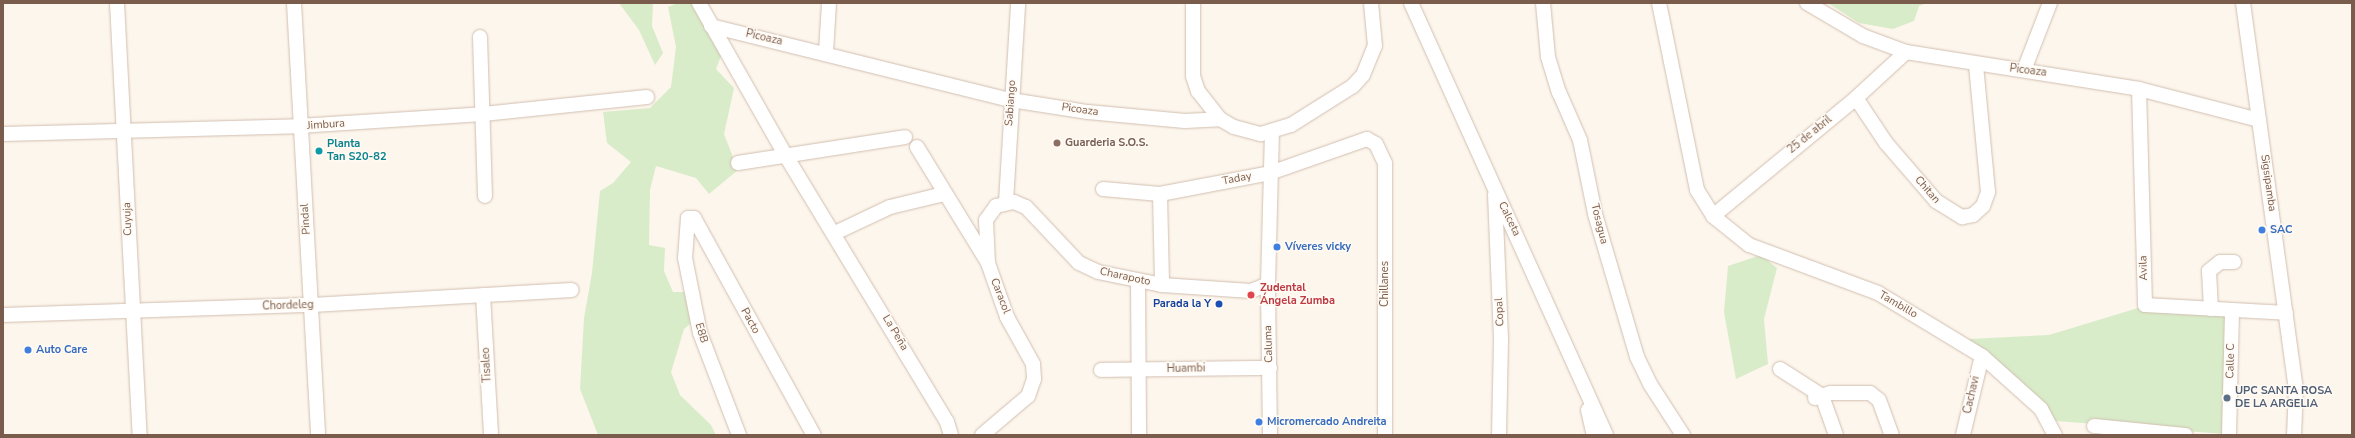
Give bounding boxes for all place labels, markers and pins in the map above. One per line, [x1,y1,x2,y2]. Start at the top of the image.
place label: Guarderia S.O.S. [1065,136,1148,150]
place label: Planta Tan S20-82 [327,138,387,164]
marker: Guarderia S.O.S. [1052,138,1062,148]
marker: Planta Tan S20-82 [314,146,324,156]
place label: SAC [2270,223,2292,237]
marker: SAC [2257,225,2267,235]
place label: Víveres vicky [1285,240,1351,254]
marker: Víveres vicky [1272,242,1282,252]
place label: Zudental Ángela Zumba [1260,282,1335,308]
marker: Zudental Ángela Zumba [1245,289,1257,301]
place label: Parada la Y [1153,297,1211,311]
marker: Parada la Y [1214,299,1224,309]
place label: Auto Care [36,343,88,357]
marker: Auto Care [23,345,33,355]
place label: UPC SANTA ROSA DE LA ARGELIA [2235,385,2332,411]
marker: UPC SANTA ROSA DE LA ARGELIA [2222,393,2232,403]
place label: Micromercado Andreita [1267,415,1386,429]
marker: Micromercado Andreita [1254,417,1264,427]

